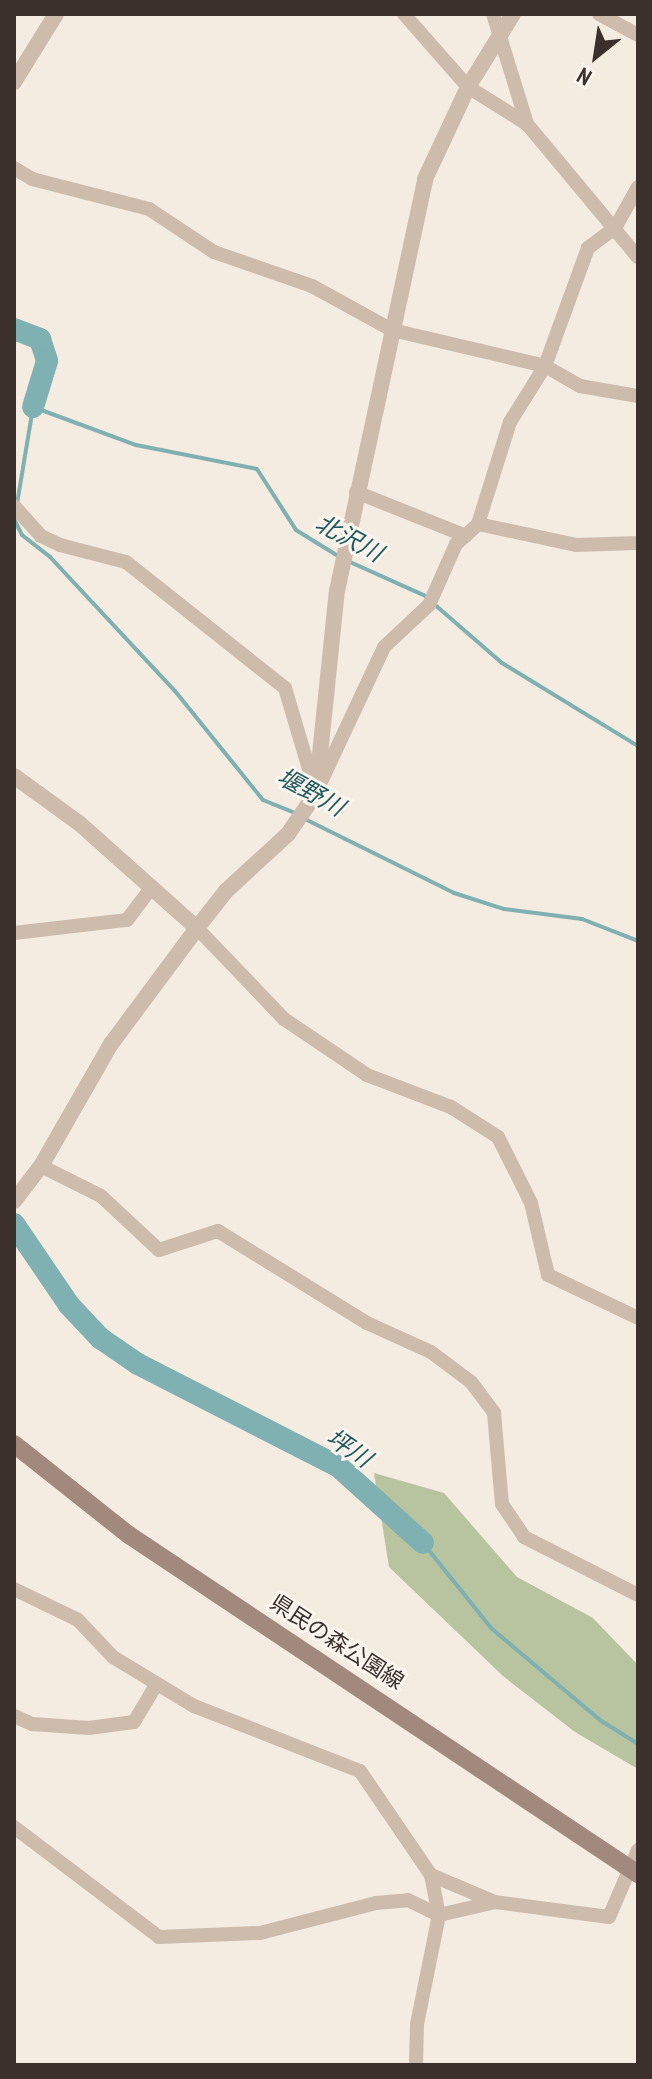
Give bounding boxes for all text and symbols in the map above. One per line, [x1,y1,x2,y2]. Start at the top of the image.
north arrow [556,16,636,96]
text: N [572,62,596,92]
water label: 北沢川 [310,508,388,568]
water label: 堰野川 [273,762,349,822]
water label: 坪川 [321,1423,377,1473]
street label: 県民の森公園線 [265,1589,409,1695]

